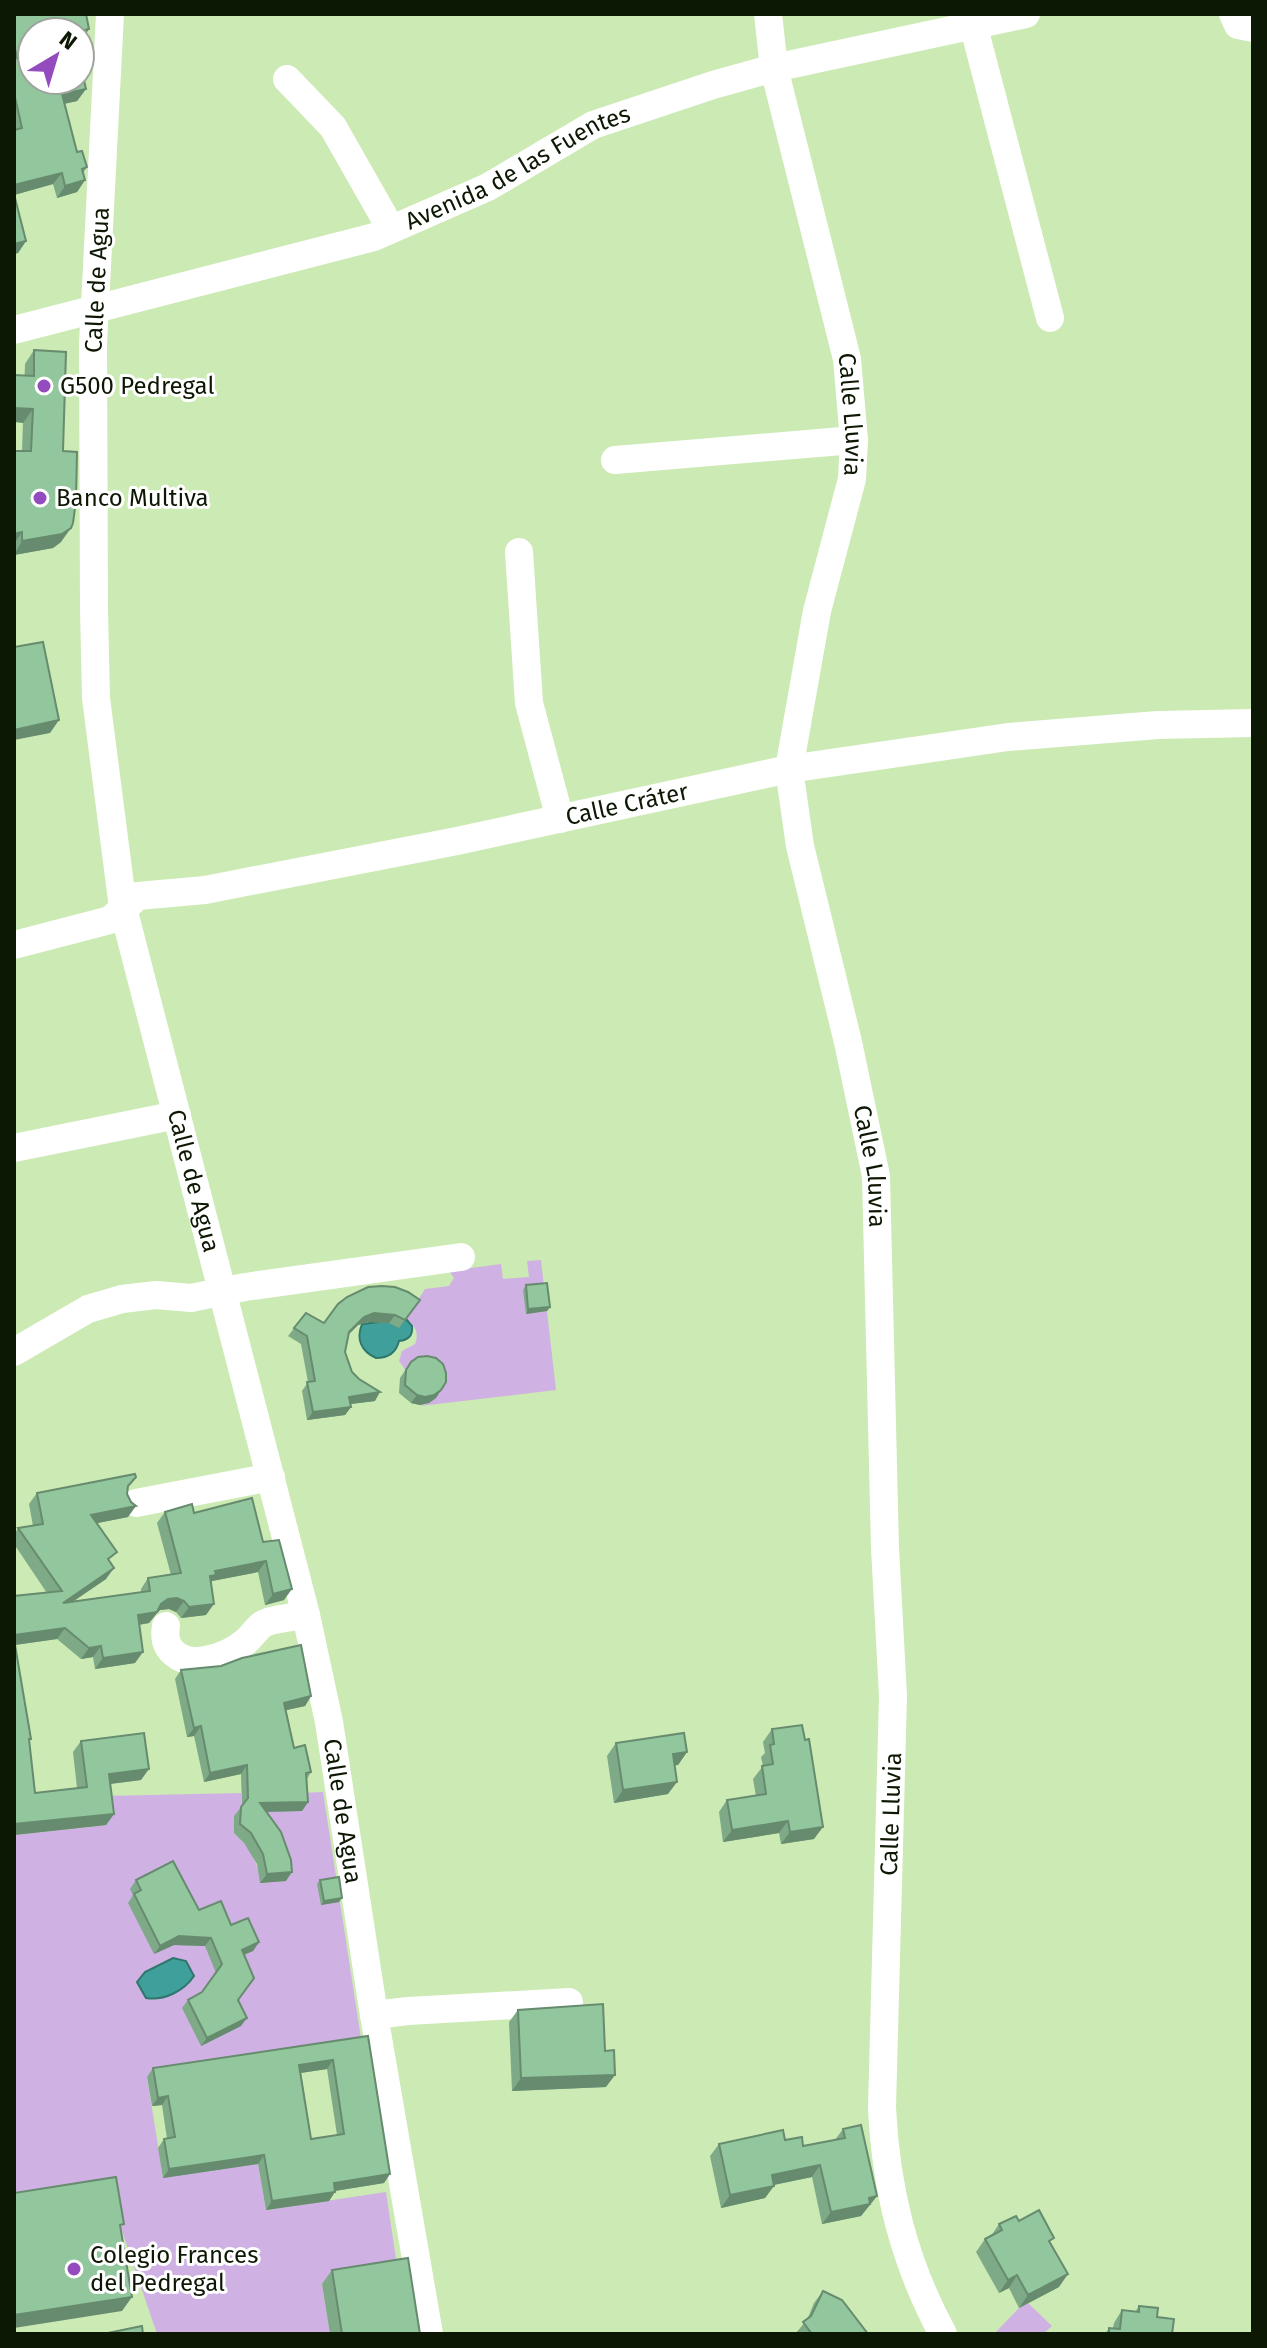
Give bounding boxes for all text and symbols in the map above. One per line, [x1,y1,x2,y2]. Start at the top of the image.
north arrow [16,16,96,96]
text: N [54,26,82,56]
street label: Avenida de las Fuentes [401,100,634,236]
street label: Calle de Agua [79,206,115,354]
street label: Calle Lluvia [833,352,868,477]
place label: G500 Pedregal [60,372,214,400]
marker: G500 Pedregal [35,377,53,395]
place label: Banco Multiva [56,484,209,512]
marker: Banco Multiva [31,489,49,507]
street label: Calle Cráter [563,777,692,831]
street label: Calle Lluvia [848,1103,891,1228]
street label: Calle de Agua [162,1106,226,1255]
street label: Calle de Agua [318,1737,368,1885]
street label: Calle Lluvia [875,1752,907,1876]
place label: Colegio Frances del Pedregal [90,2241,258,2297]
marker: Colegio Frances del Pedregal [65,2260,83,2278]

